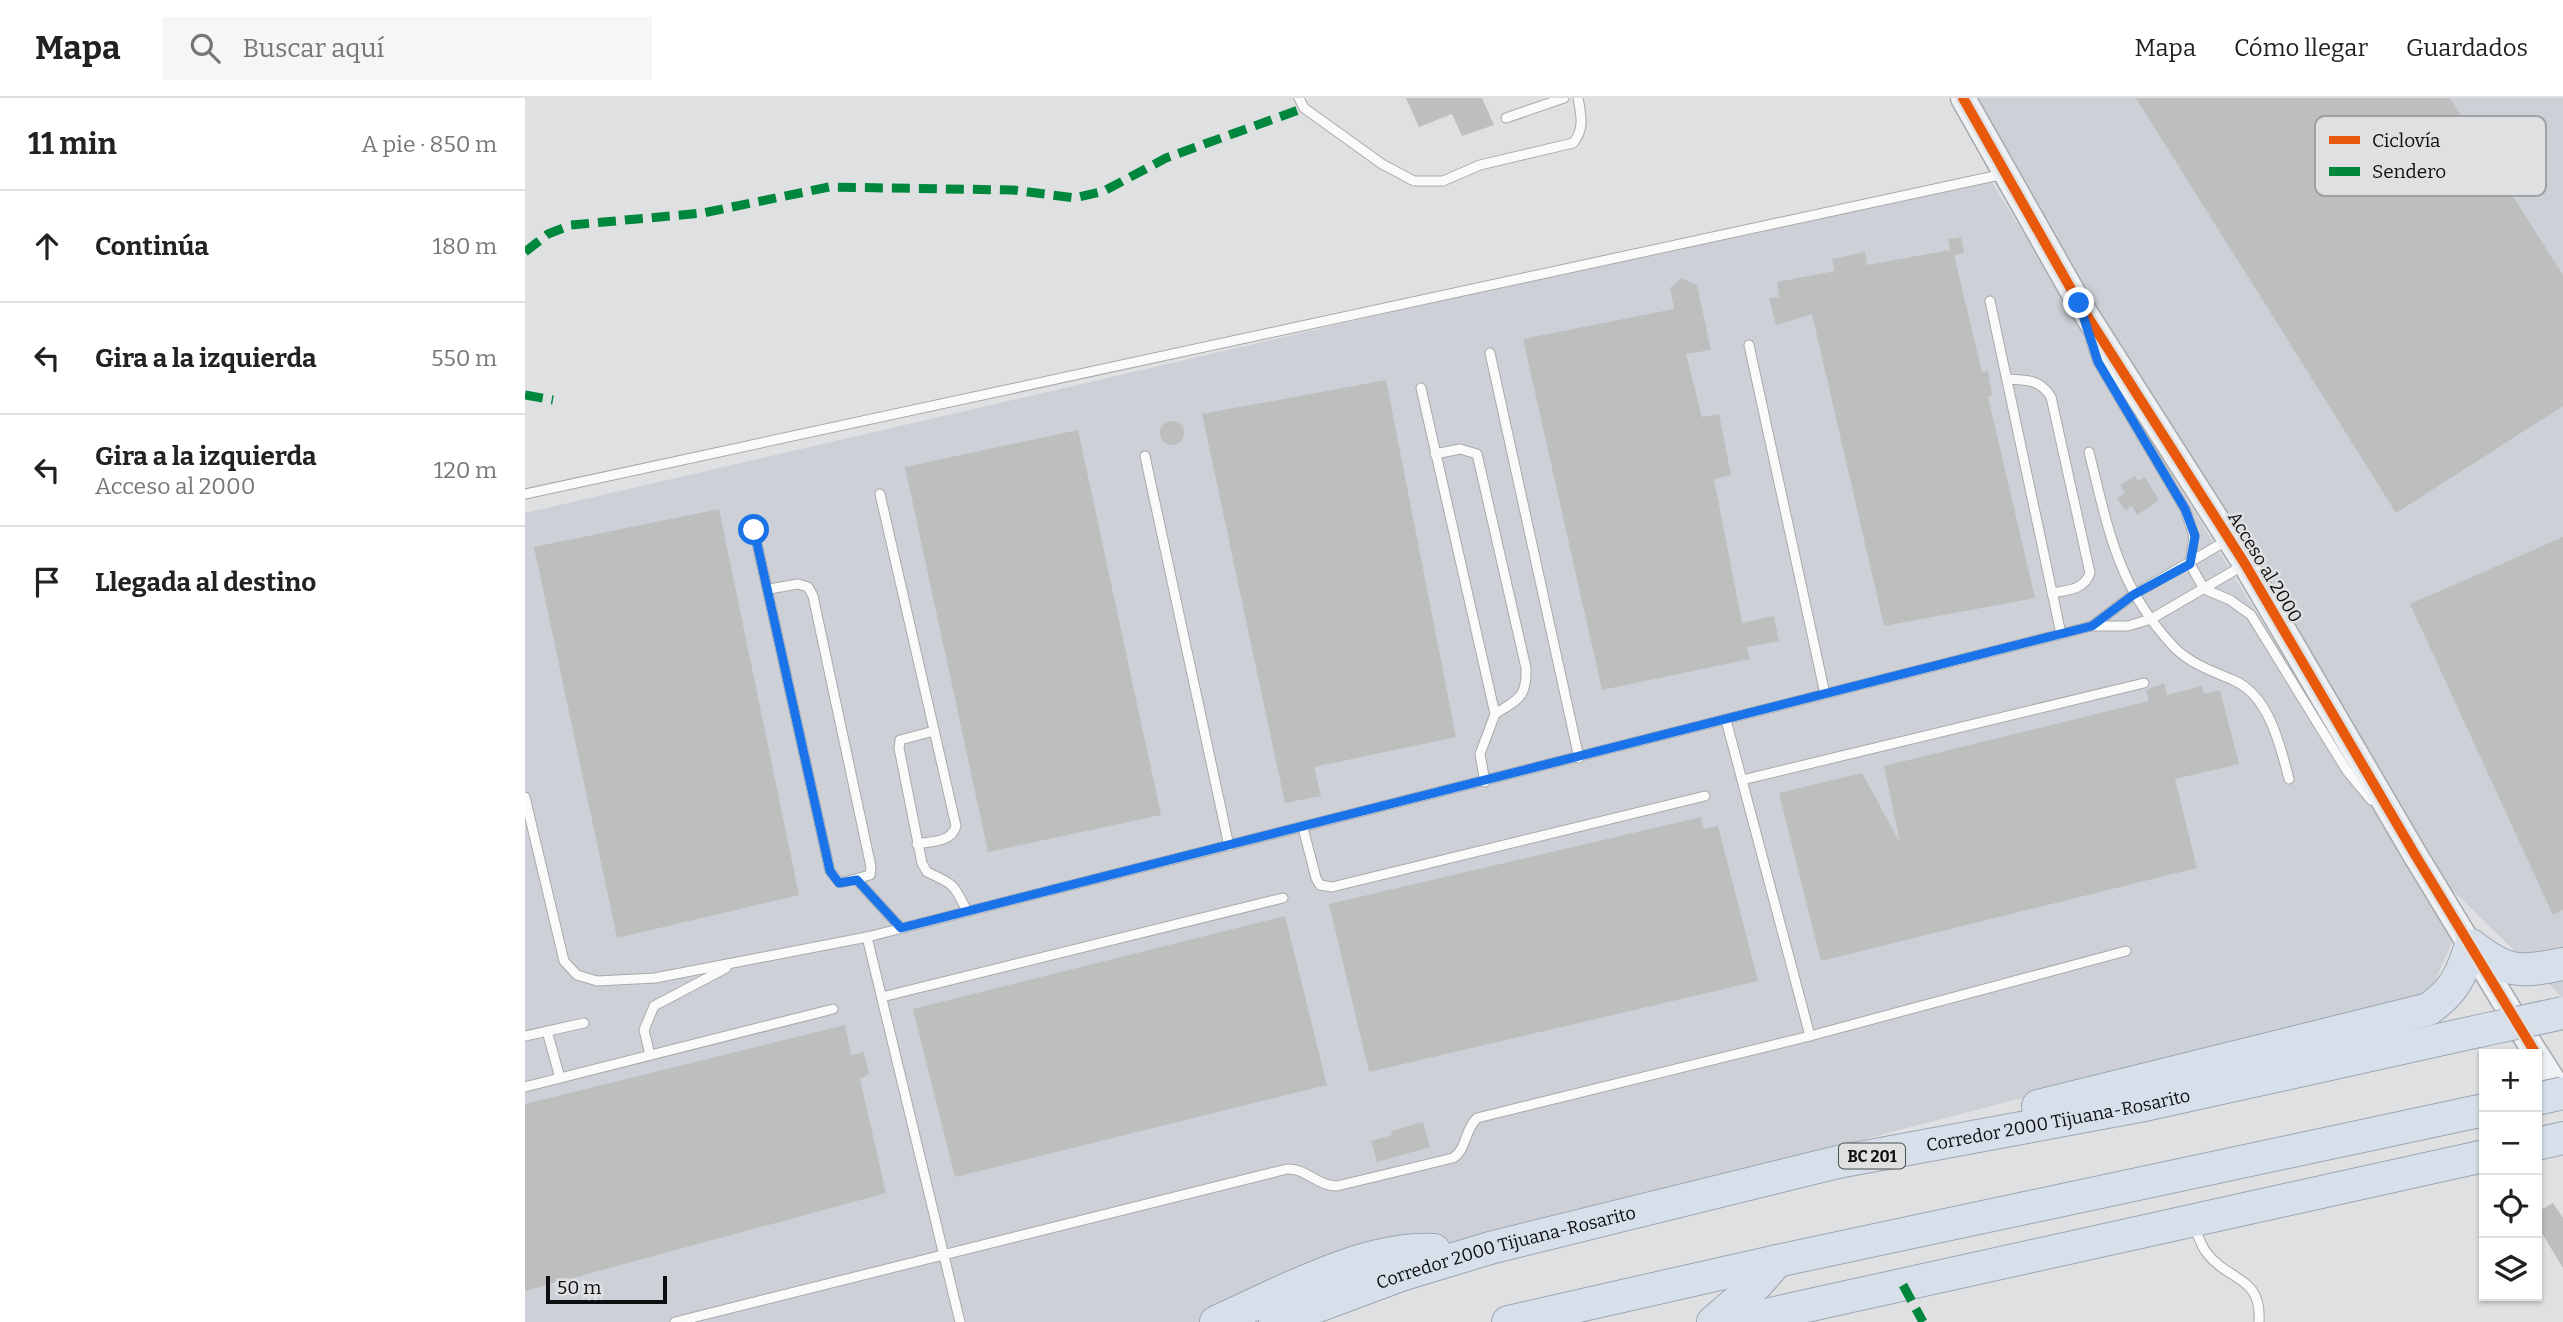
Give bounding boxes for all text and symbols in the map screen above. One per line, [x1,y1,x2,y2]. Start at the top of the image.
search box [162,17,652,80]
text: Mapa [35,28,120,68]
icon: search [186,29,224,67]
text: Buscar aquí [242,33,384,64]
text: Mapa [2135,34,2196,62]
text: Cómo llegar [2234,34,2368,62]
text: Guardados [2406,34,2528,62]
legend [2315,116,2546,196]
text: 11 min [28,126,117,162]
text: Ciclovía [2372,129,2441,152]
text: A pie · 850 m [362,130,497,158]
text: Sendero [2372,160,2446,183]
icon: ahead [28,227,66,265]
text: Continúa [95,231,209,262]
text: 180 m [433,232,497,260]
route end [2063,287,2094,318]
icon: left [28,339,66,377]
text: Gira a la izquierda [95,343,317,374]
text: 550 m [431,344,497,372]
text: Gira a la izquierda [95,441,317,472]
icon: left [28,451,66,489]
text: 120 m [434,456,497,484]
text: Acceso al 2000 [95,472,256,500]
street label: Acceso al 2000 [2223,507,2307,627]
route start [738,514,769,545]
icon: arrive [28,563,66,601]
text: Llegada al destino [95,567,316,598]
map controls [2479,1049,2542,1301]
button: + [2479,1049,2542,1112]
street label: Corredor 2000 Tijuana-Rosarito [1924,1084,2192,1156]
button: − [2479,1112,2542,1175]
road number: BC 201 [1839,1144,1905,1168]
button: locate [2479,1175,2542,1238]
street label: Corredor 2000 Tijuana-Rosarito [1373,1201,1638,1294]
button: layers [2479,1238,2542,1301]
scale bar [546,1273,667,1305]
text: 50 m [557,1276,601,1299]

